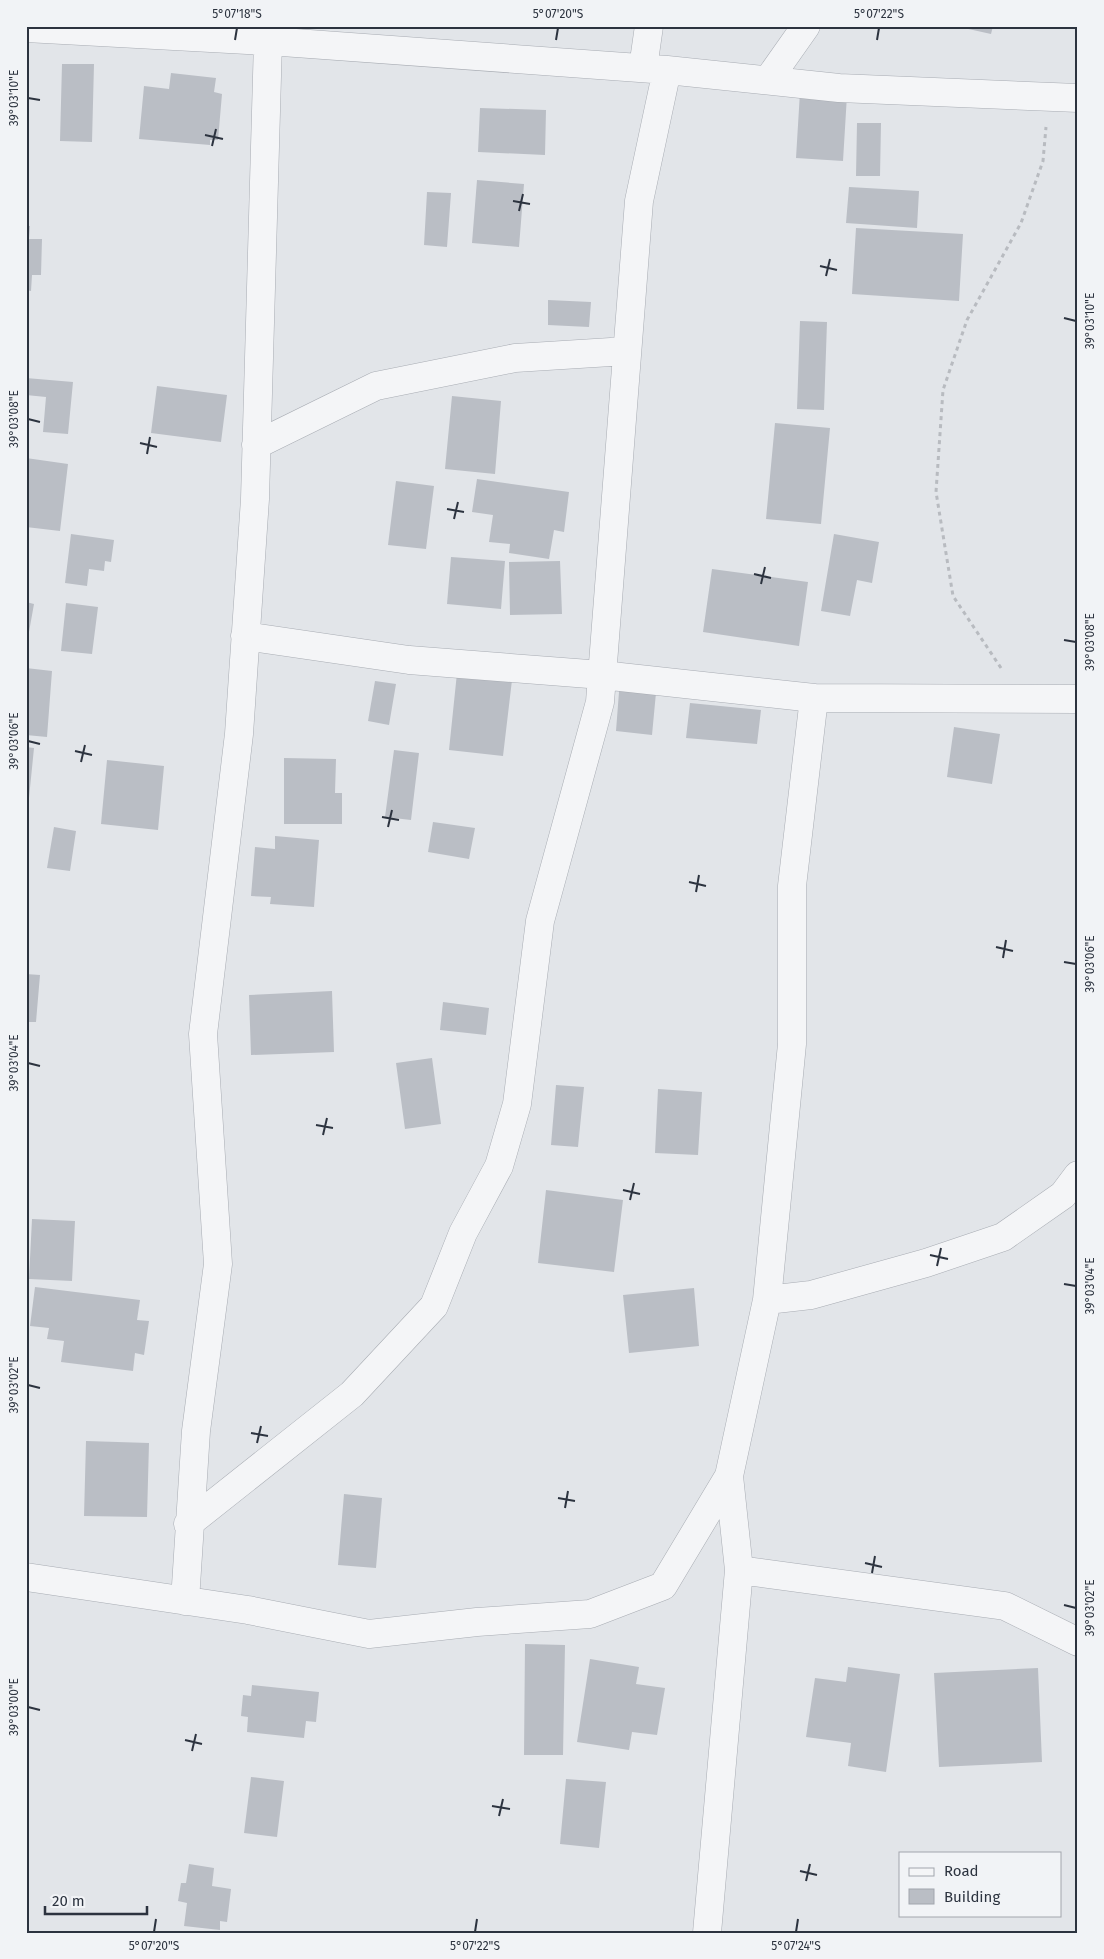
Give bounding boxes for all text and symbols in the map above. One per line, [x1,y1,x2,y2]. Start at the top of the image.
text: 5°07'18"S [212,7,262,21]
text: 5°07'20"S [533,7,584,21]
text: 5°07'22"S [854,7,904,21]
text: 39°03'10"E [7,70,21,126]
text: 39°03'10"E [1083,293,1097,349]
text: 39°03'08"E [7,390,21,448]
text: 39°03'08"E [1083,613,1097,671]
text: 39°03'06"E [7,712,21,770]
text: 39°03'06"E [1083,935,1097,993]
text: 39°03'04"E [7,1034,21,1092]
text: 39°03'04"E [1083,1257,1097,1315]
text: 39°03'02"E [7,1356,21,1414]
text: 39°03'02"E [1083,1579,1097,1637]
text: 39°03'00"E [7,1678,21,1736]
legend [899,1852,1062,1916]
text: Road [944,1862,979,1880]
scale bar [45,1884,148,1916]
text: Building [944,1888,1000,1906]
text: 20 m [52,1892,85,1910]
text: 5°07'20"S [129,1939,180,1953]
text: 5°07'22"S [450,1939,500,1953]
text: 5°07'24"S [771,1939,821,1953]

